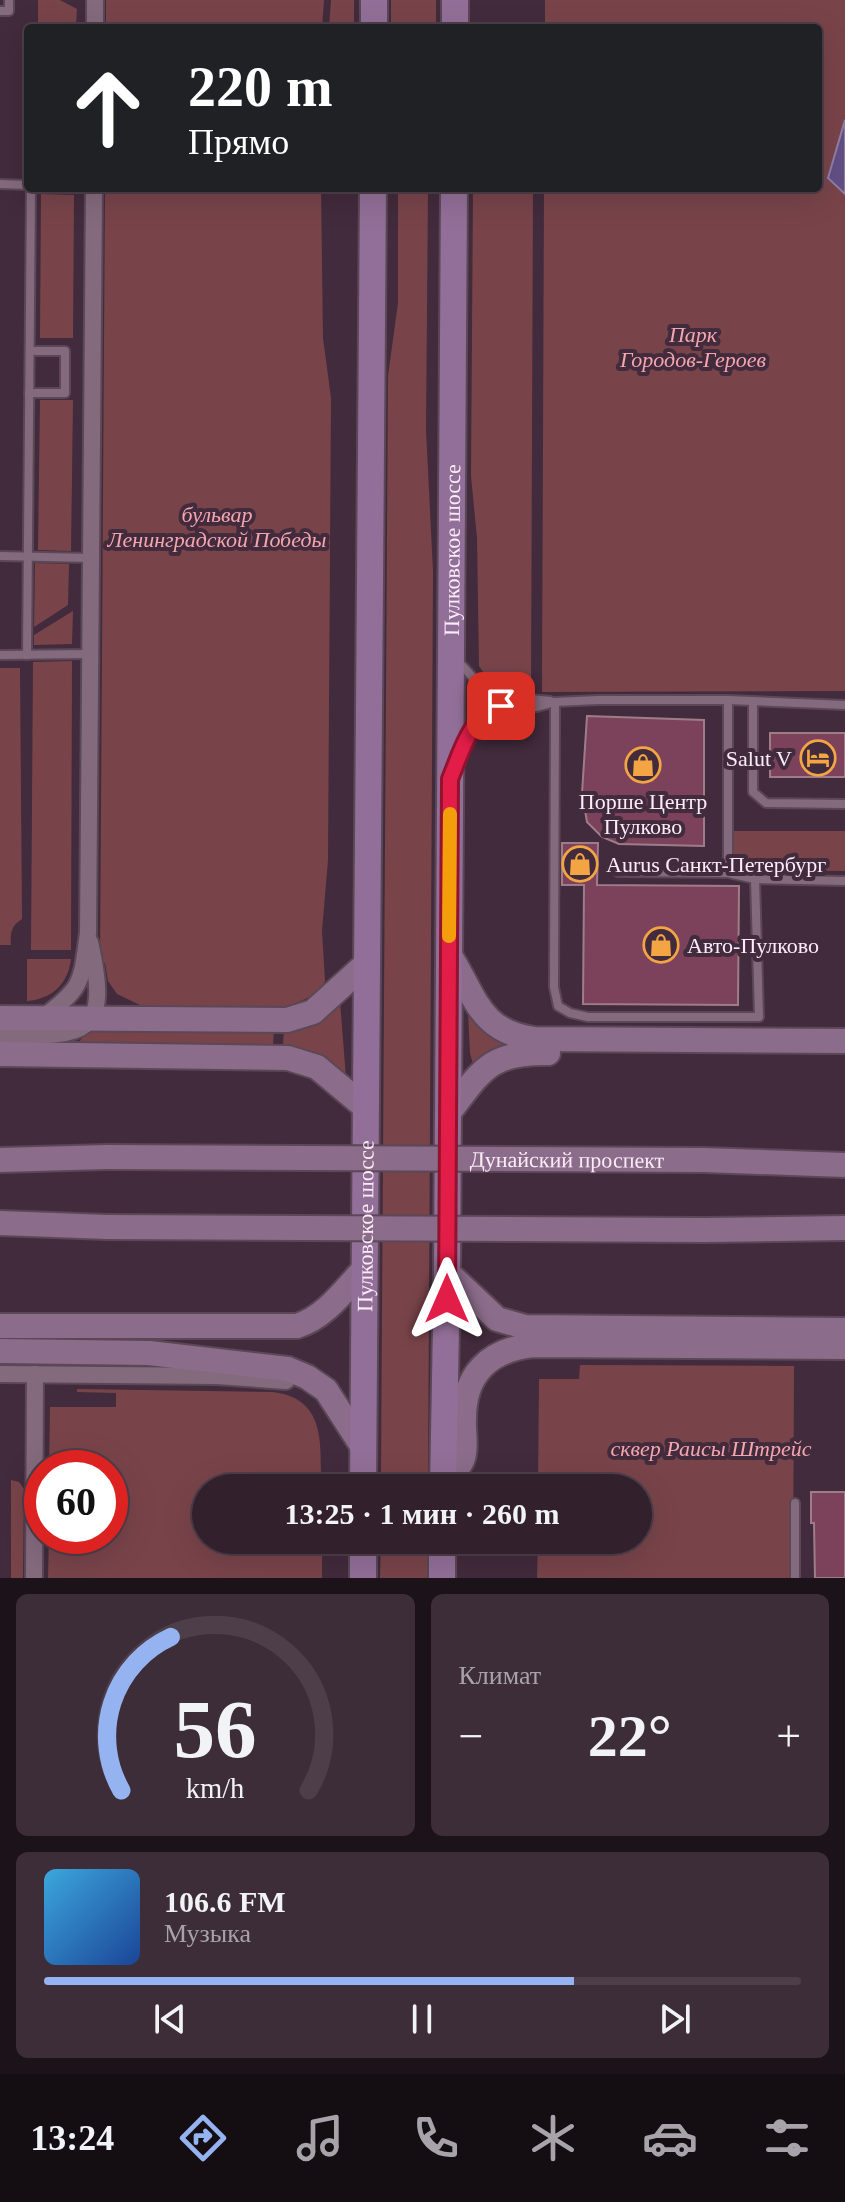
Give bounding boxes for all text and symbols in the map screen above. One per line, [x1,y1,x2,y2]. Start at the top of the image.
icon: ahead [56,56,160,160]
text: 220 m [188,56,333,118]
text: Прямо [188,122,289,162]
park label: Парк Городов-Героев [619,322,766,372]
street label: Пулковское шоссе [439,464,465,636]
park label: бульвар Ленинградской Победы [107,502,327,552]
pin [467,672,535,740]
icon: arrive [479,684,523,728]
hotel icon: Salut V [799,739,837,777]
shop icon: Порше Центр Пулково [624,746,662,784]
place label: Salut V [726,746,792,771]
place label: Порше Центр Пулково [579,789,707,839]
shop icon: Aurus Санкт-Петербург [561,845,599,883]
place label: Aurus Санкт-Петербург [606,852,826,877]
shop icon: Авто-Пулково [642,926,680,964]
place label: Авто-Пулково [687,933,819,958]
street label: Пулковское шоссе [352,1140,379,1312]
street label: Дунайский проспект [470,1147,665,1173]
position arrow [405,1257,489,1341]
park label: сквер Раисы Штрейс [611,1436,812,1461]
speed limit sign: 60 [24,1450,128,1554]
text: 13:25 · 1 мин · 260 m [285,1497,560,1530]
text: Климат [459,1661,541,1690]
text: 56 [174,1683,257,1775]
text: 22° [588,1703,672,1769]
text: − [459,1712,483,1761]
text: + [776,1712,801,1761]
text: km/h [186,1773,245,1804]
text: 106.6 FM [164,1885,286,1918]
text: Музыка [164,1919,251,1948]
icon: previous [148,1997,192,2041]
icon: pause [400,1997,444,2041]
icon: next [653,1997,697,2041]
icon: directions [175,2110,231,2166]
icon: music [292,2110,348,2166]
icon: phone [408,2110,464,2166]
icon: climate [525,2110,581,2166]
icon: car [642,2110,698,2166]
icon: filters [759,2110,815,2166]
text: 13:24 [30,2118,114,2158]

